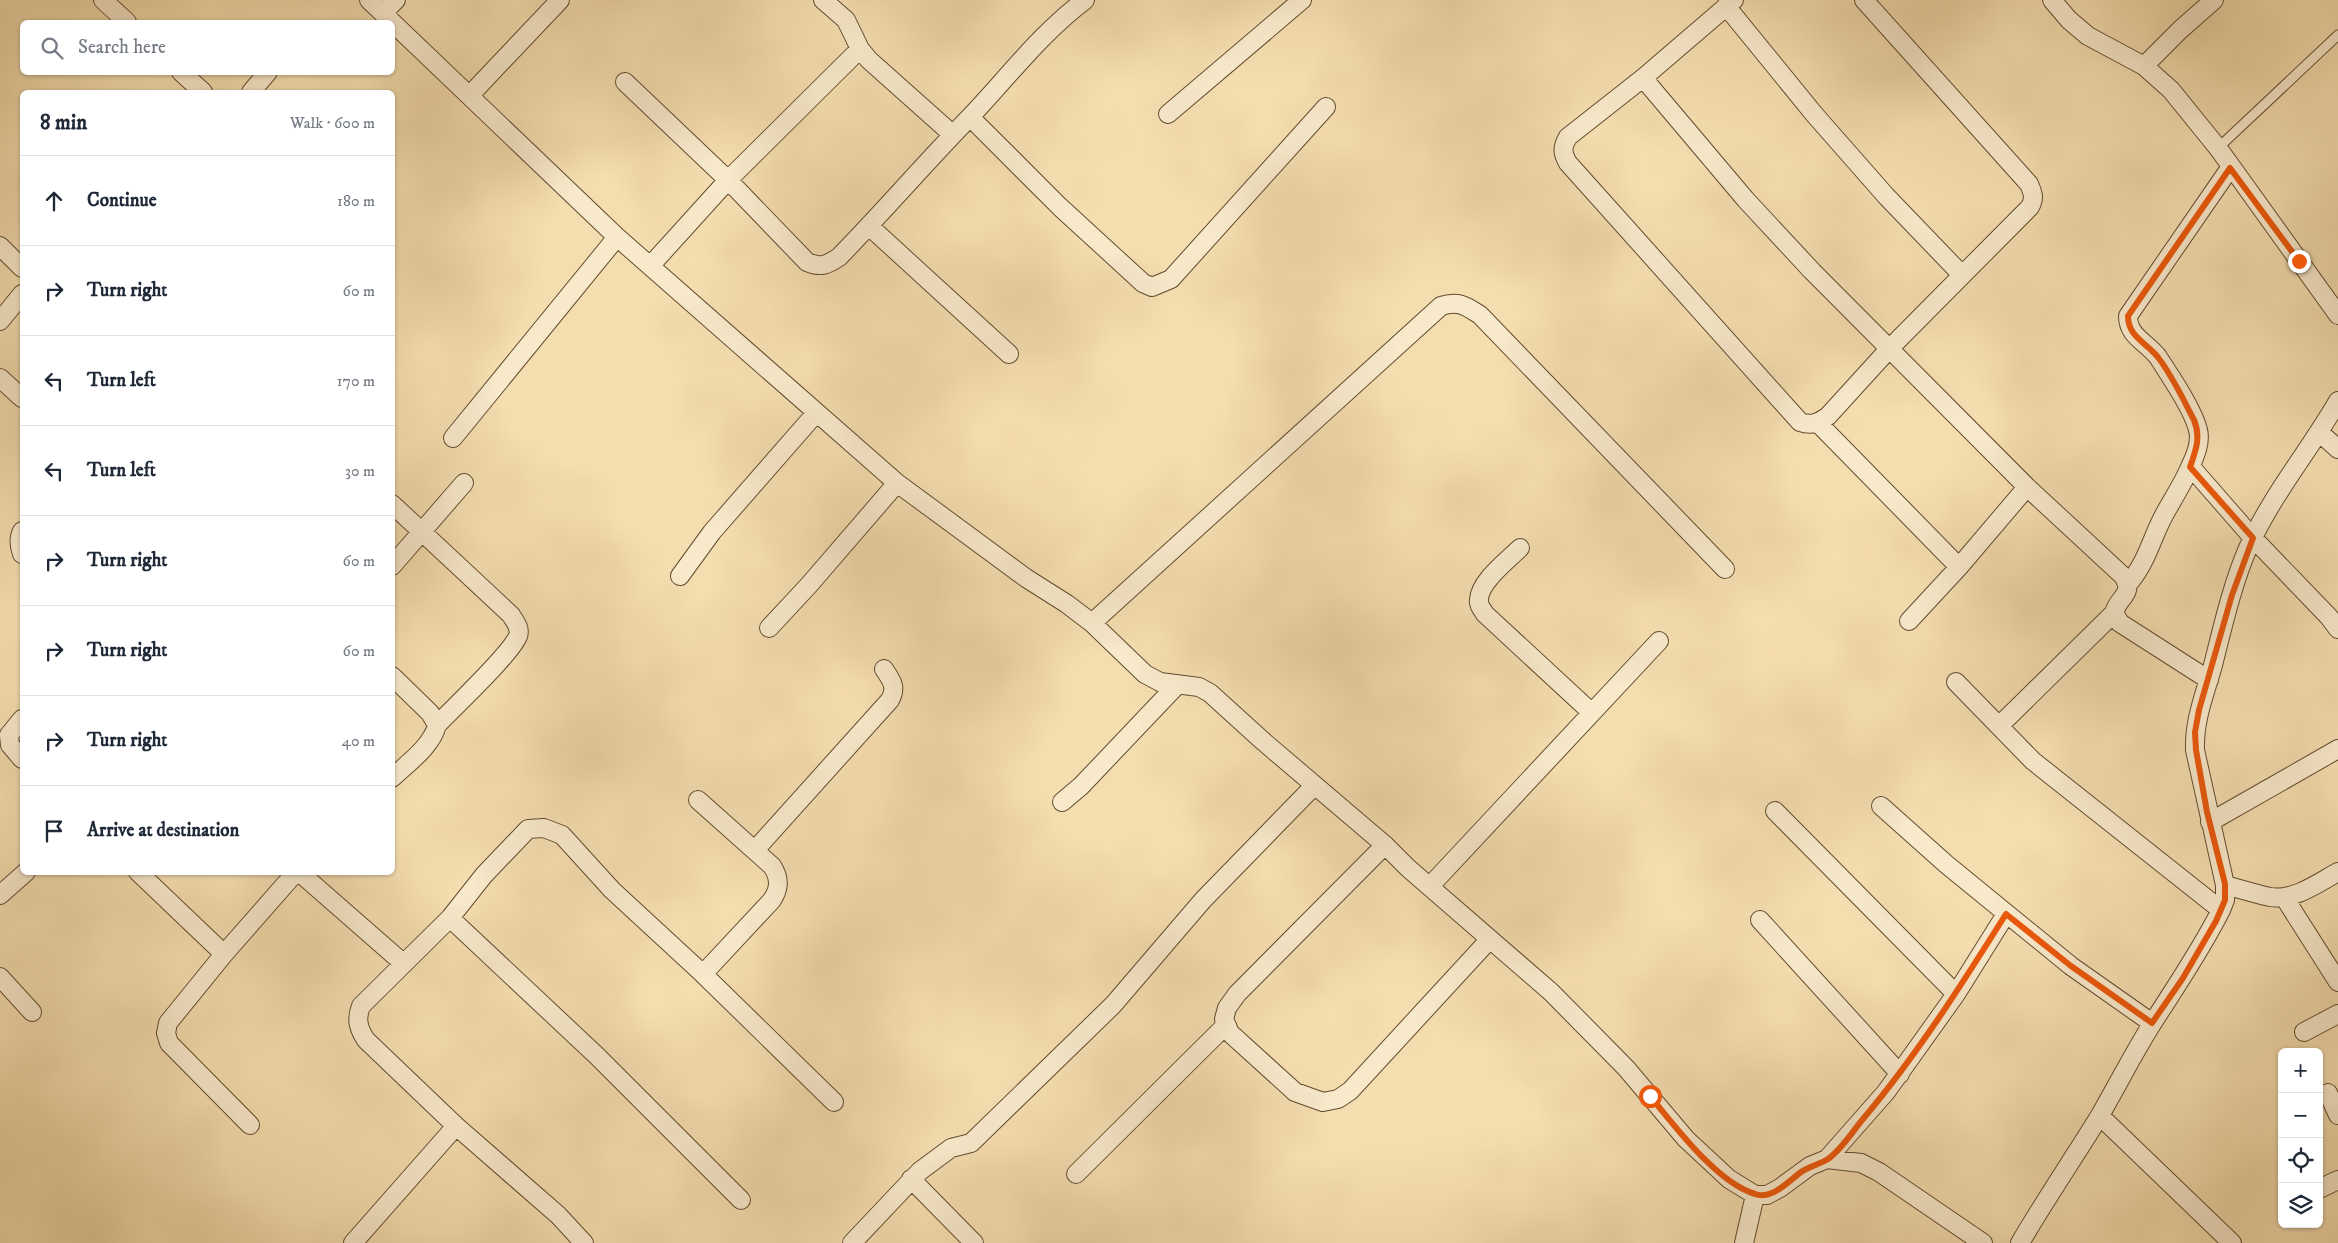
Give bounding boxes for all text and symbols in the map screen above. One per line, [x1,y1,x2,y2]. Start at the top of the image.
search box [20,20,395,75]
icon: search [38,34,66,62]
text: Search here [78,36,166,59]
text: 8 min [40,110,87,136]
text: Walk · 600 m [290,113,375,133]
icon: ahead [40,187,68,215]
text: Continue [87,189,157,212]
text: 180 m [337,191,375,211]
route end [2288,250,2311,273]
icon: right [40,277,68,305]
text: Turn right [87,279,167,302]
text: 60 m [343,281,375,301]
icon: left [40,367,68,395]
text: Turn left [87,369,156,392]
text: 170 m [337,371,375,391]
icon: left [40,457,68,485]
text: Turn left [87,459,156,482]
text: 30 m [345,461,375,481]
icon: right [40,547,68,575]
text: Turn right [87,549,167,572]
text: 60 m [343,551,375,571]
icon: right [40,637,68,665]
text: Turn right [87,639,167,662]
text: 60 m [343,641,375,661]
icon: right [40,727,68,755]
text: Turn right [87,729,167,752]
text: 40 m [342,731,375,751]
icon: arrive [40,817,68,845]
text: Arrive at destination [87,819,239,842]
map controls [2278,1048,2323,1228]
button: + [2278,1048,2323,1093]
route start [1639,1085,1662,1108]
button: − [2278,1093,2323,1138]
button: locate [2278,1138,2323,1183]
button: layers [2278,1183,2323,1228]

